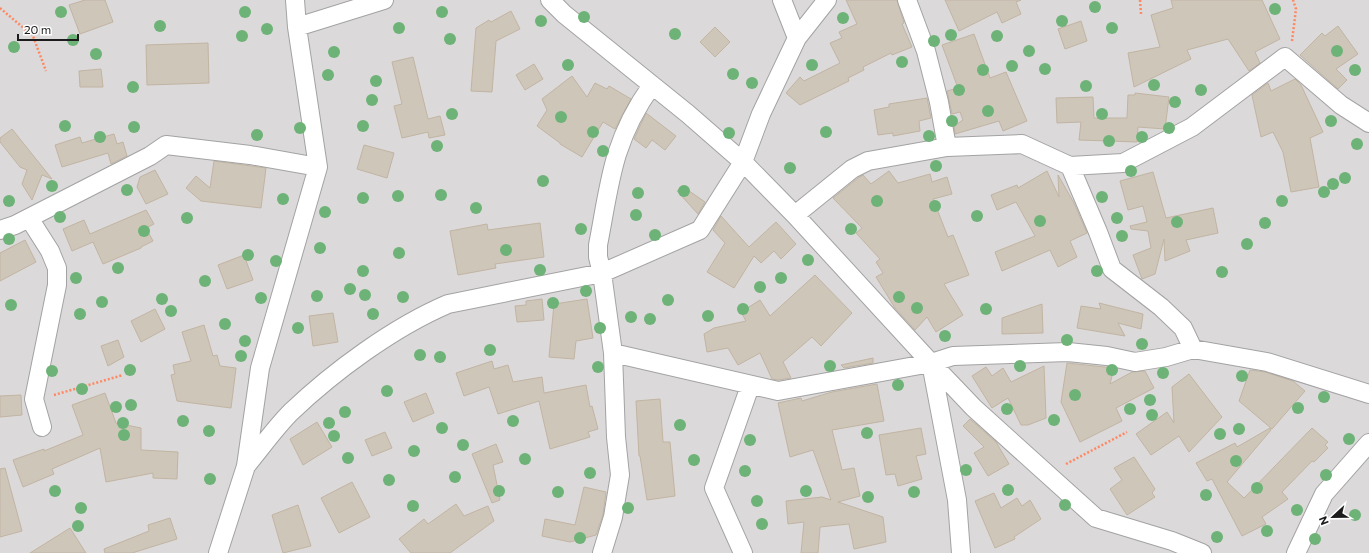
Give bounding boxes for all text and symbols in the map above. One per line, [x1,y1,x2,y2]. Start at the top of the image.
scale bar [18,16,78,42]
text: 20 m [24,22,51,36]
north arrow [1313,497,1353,537]
text: N [1316,515,1331,527]

